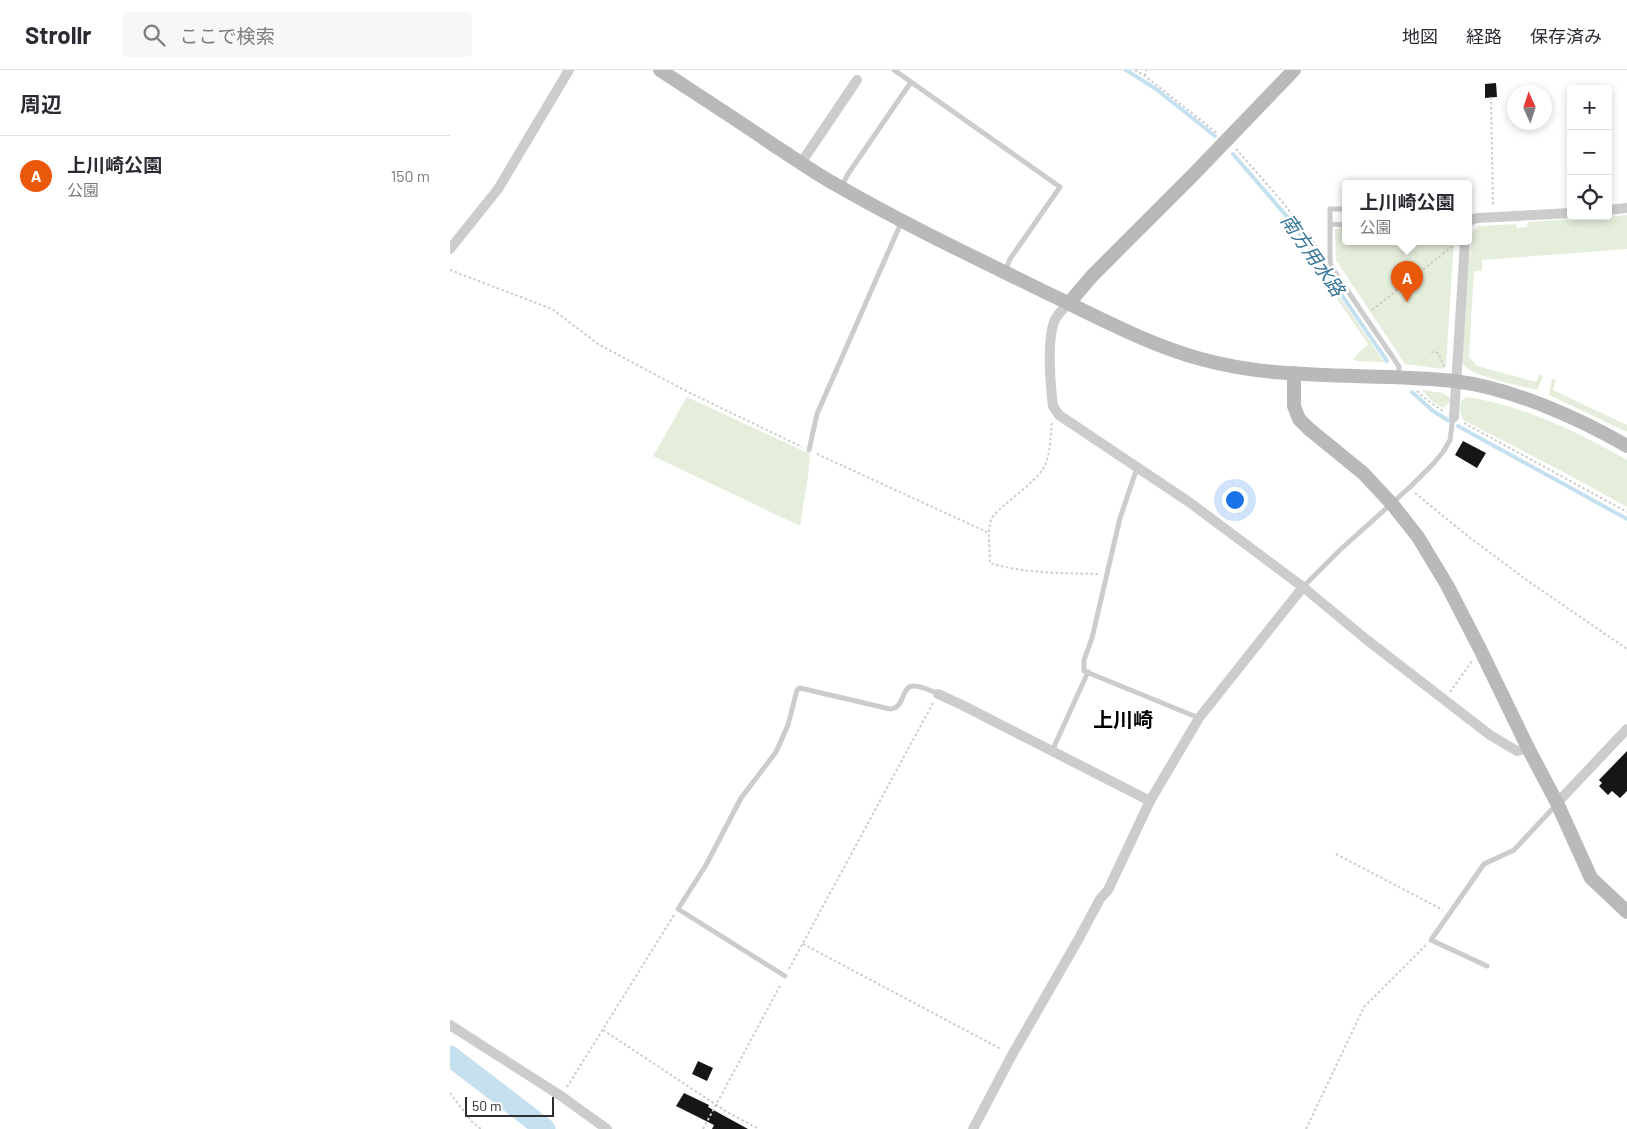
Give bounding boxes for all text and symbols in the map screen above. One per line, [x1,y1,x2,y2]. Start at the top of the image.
search box [122,12,472,57]
text: Strollr [25,20,92,49]
icon: search [140,21,168,49]
text: ここで検索 [180,24,275,47]
text: 地図 [1402,25,1438,47]
text: 経路 [1466,25,1502,47]
text: 保存済み [1530,25,1602,47]
north arrow [1507,85,1552,130]
map controls [1567,85,1612,220]
button: + [1567,85,1612,130]
text: 周辺 [20,91,62,116]
button: − [1567,130,1612,175]
text: 上川崎公園 [67,153,162,176]
text: A [31,166,41,185]
text: 150 m [391,166,430,185]
button: locate [1567,175,1612,220]
text: 公園 [67,180,99,199]
popup [1342,180,1472,245]
text: 上川崎公園 [1359,190,1455,213]
water label: 南方用水路 [1277,209,1351,302]
text: 公園 [1359,217,1392,236]
pin: A [1391,261,1423,302]
your location [1222,487,1248,513]
district label: 上川崎 [1093,707,1153,731]
scale bar [465,1094,554,1117]
text: 50 m [472,1097,501,1114]

